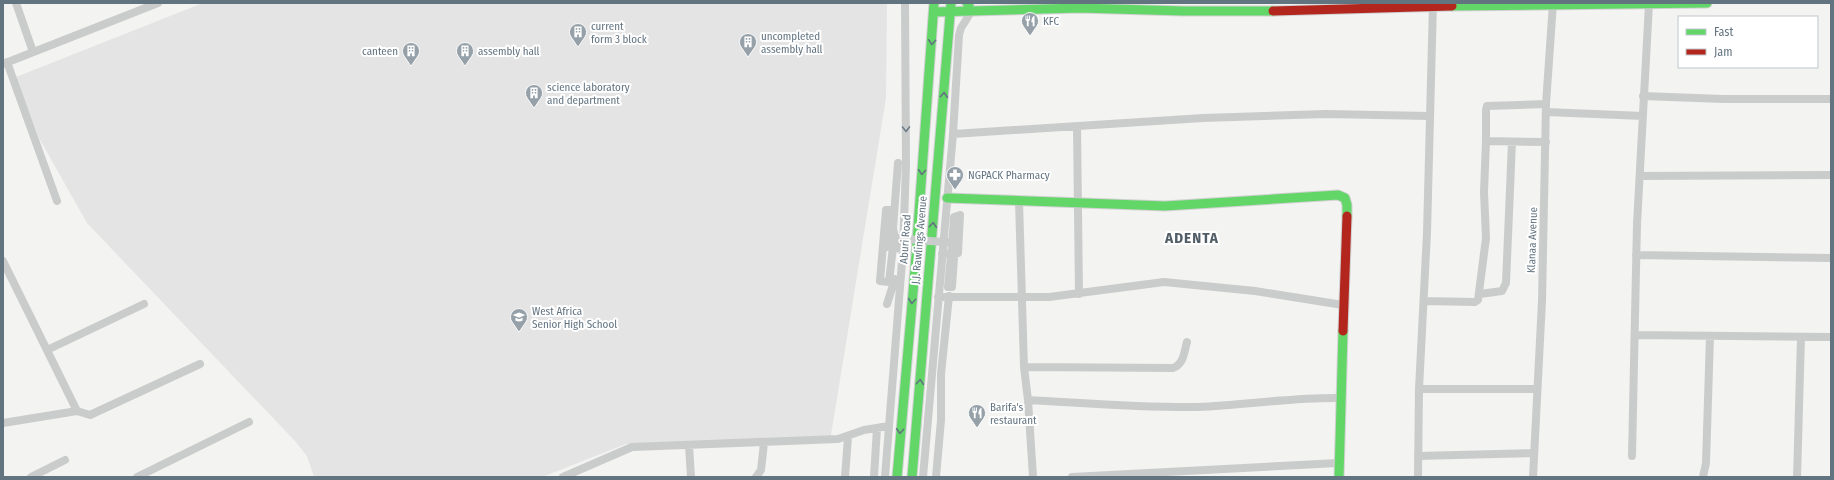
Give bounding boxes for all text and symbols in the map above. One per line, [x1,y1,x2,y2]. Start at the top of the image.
restaurant icon: KFC [1020,11,1040,36]
place label: KFC [1043,15,1059,28]
legend [1678,16,1818,68]
place label: current form 3 block [591,20,648,46]
building icon: current form 3 block [568,22,588,47]
text: Fast [1714,25,1733,39]
place label: uncompleted assembly hall [761,30,823,56]
building icon: uncompleted assembly hall [738,32,758,57]
one-way arrow [927,39,936,45]
building icon: canteen [401,41,421,66]
building icon: assembly hall [455,41,475,66]
place label: canteen [362,45,398,58]
place label: assembly hall [478,45,540,58]
text: Jam [1714,45,1732,59]
place label: science laboratory and department [547,81,630,107]
building icon: science laboratory and department [524,83,544,108]
one-way arrow [939,92,948,98]
one-way arrow [902,126,910,132]
pharmacy icon: NGPACK Pharmacy [945,165,965,190]
one-way arrow [917,169,926,175]
place label: NGPACK Pharmacy [968,169,1050,182]
street label: J.J. Rawlings Avenue [909,195,930,285]
street label: Klanaa Avenue [1525,207,1540,273]
street label: Aburi Road [897,214,914,264]
one-way arrow [928,222,937,228]
district label: ADENTA [1164,229,1219,247]
one-way arrow [908,298,917,304]
place label: West Africa Senior High School [532,305,617,331]
school or university icon: West Africa Senior High School [509,307,529,332]
one-way arrow [915,379,924,385]
place label: Barifa's restaurant [990,401,1037,427]
restaurant icon: Barifa's restaurant [967,403,987,428]
one-way arrow [896,428,905,434]

